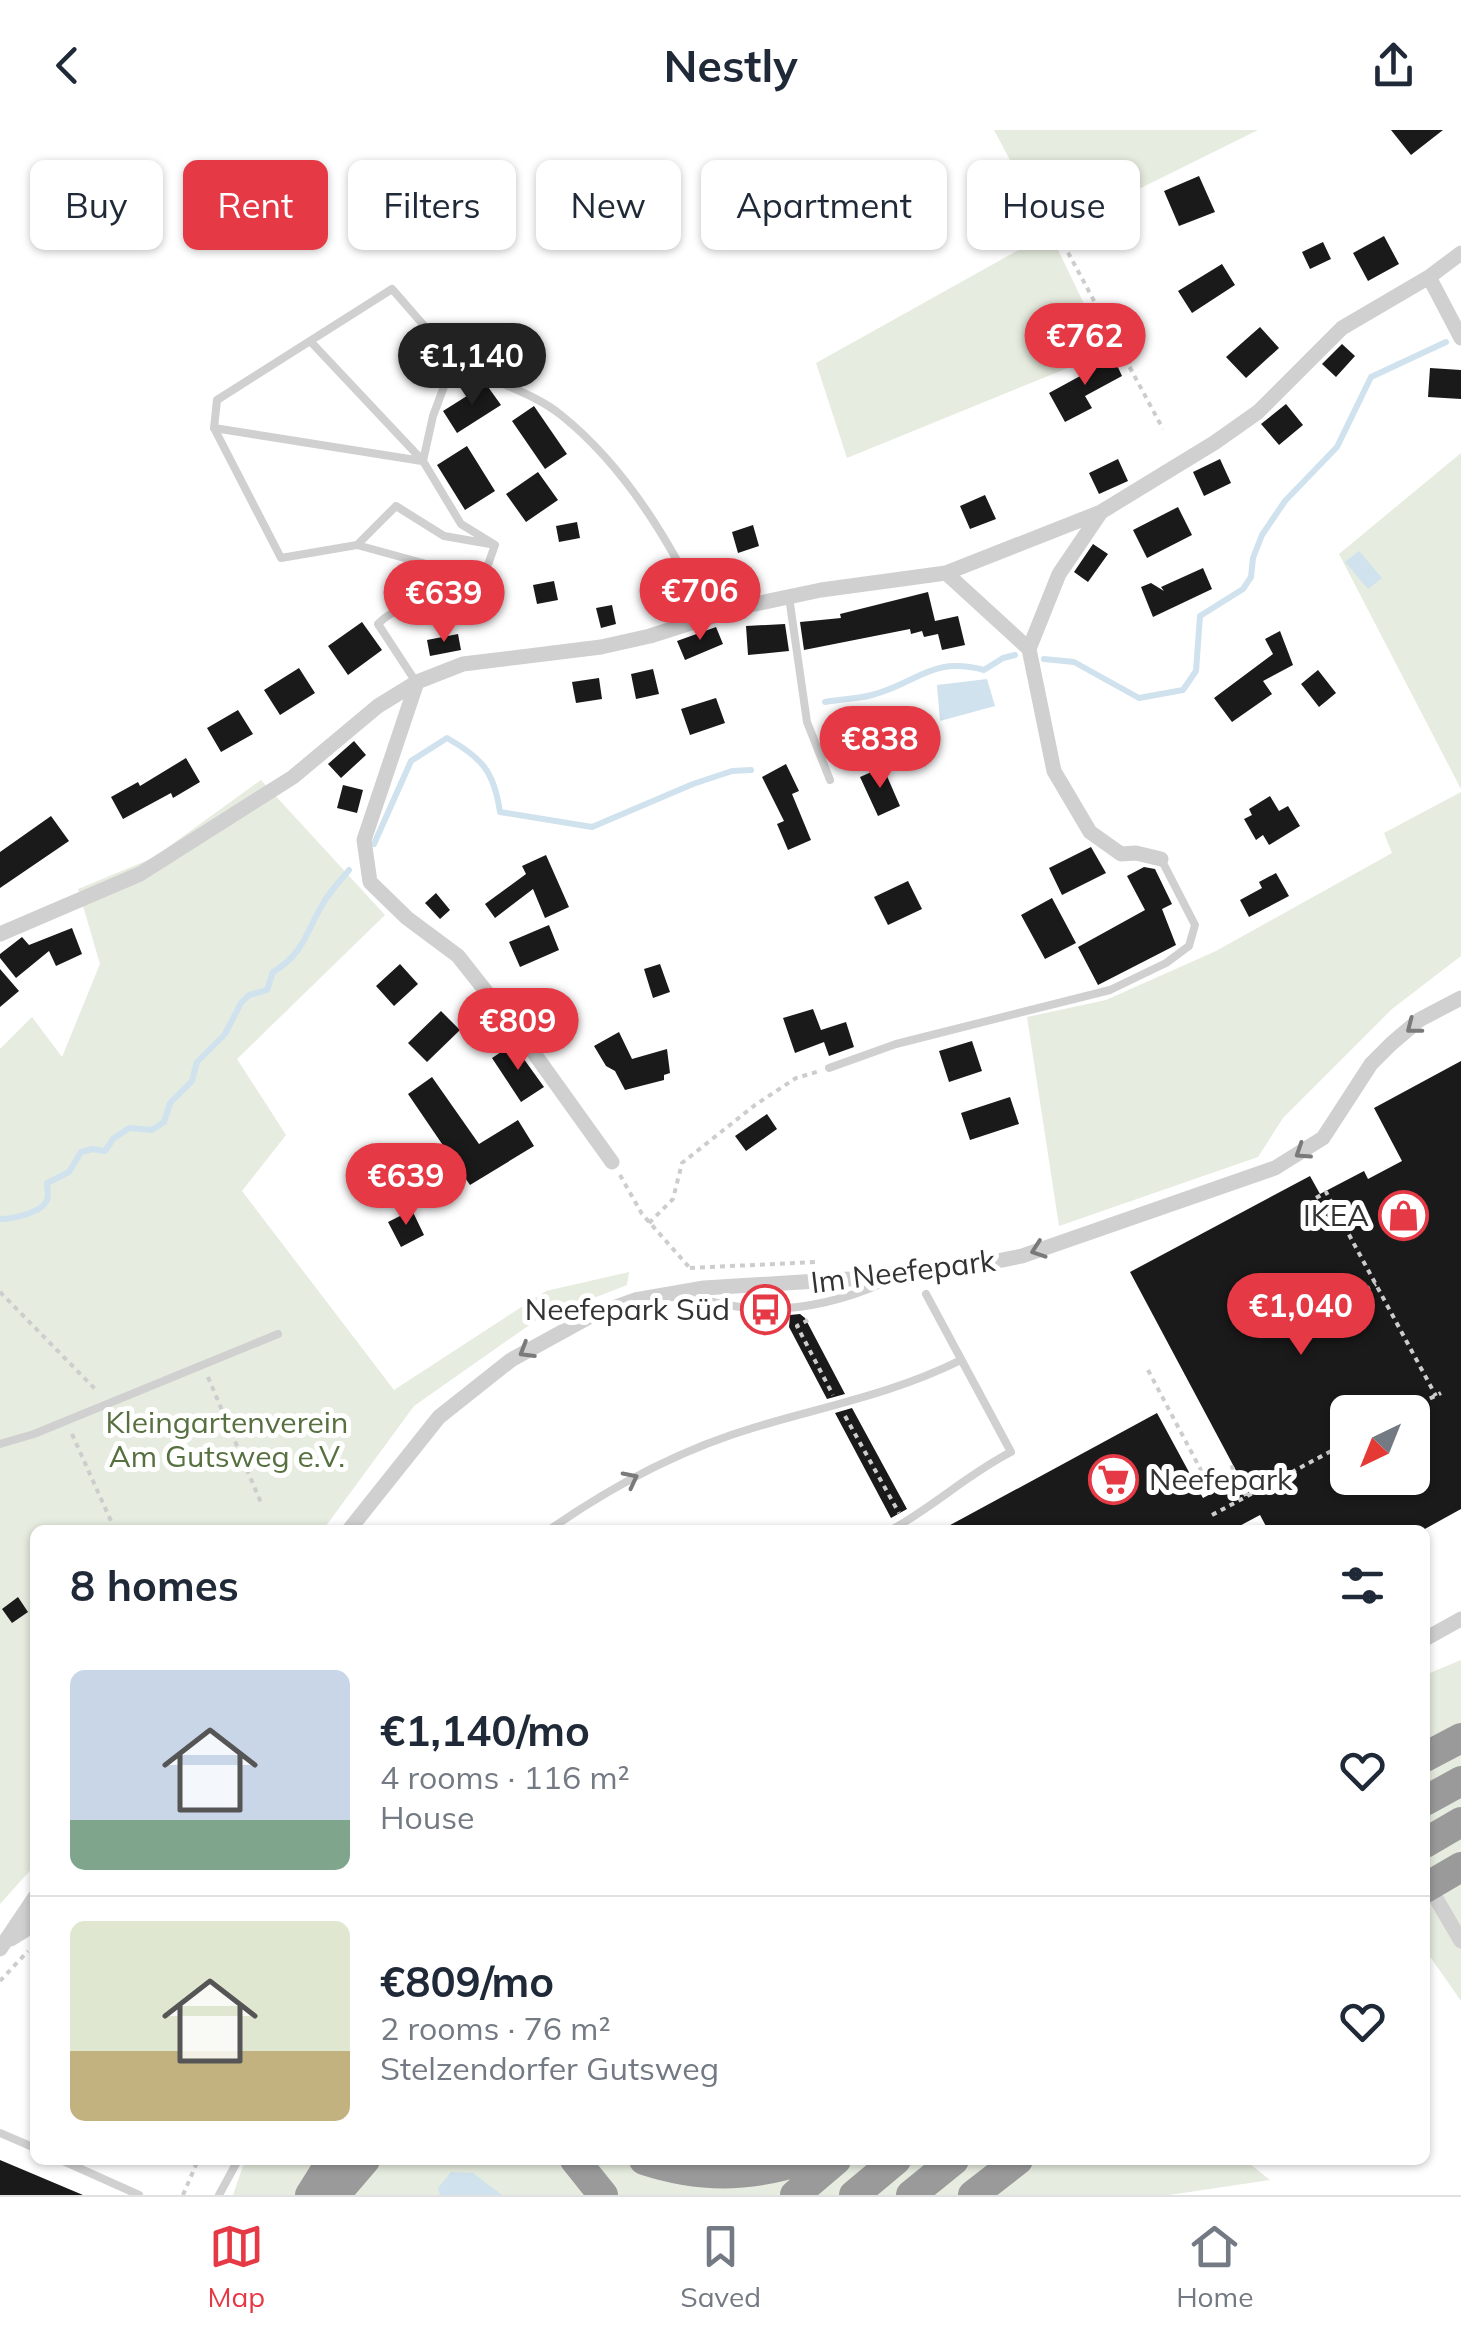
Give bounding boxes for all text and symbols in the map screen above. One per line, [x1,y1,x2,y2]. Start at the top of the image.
text: Nestly [663,37,798,93]
icon: back [40,38,95,93]
icon: share [1366,38,1421,93]
chip: Buy [30,160,163,250]
chip: Rent [183,160,328,250]
chip: Filters [348,160,516,250]
chip: New [536,160,681,250]
chip: Apartment [701,160,947,250]
chip: House [967,160,1140,250]
pin: €762 [1026,303,1144,388]
text: €762 [1047,315,1123,355]
pin: €1,140 [391,323,553,408]
text: €1,140 [420,335,524,375]
pin: €706 [641,558,759,643]
pin: €639 [385,560,503,645]
text: €706 [662,570,738,610]
text: €639 [406,572,482,612]
pin: €838 [821,706,939,791]
text: €838 [842,718,918,758]
pin: €809 [459,988,577,1073]
text: €809 [480,1000,556,1040]
one-way arrow [1406,1015,1424,1033]
one-way arrow [1295,1140,1313,1159]
pin: €639 [347,1143,465,1228]
text: €639 [368,1155,444,1195]
shop icon: IKEA [1378,1189,1430,1241]
place label: IKEA [1303,1196,1369,1234]
one-way arrow [1030,1239,1047,1259]
street label: Im Neefepark [809,1241,998,1301]
pin: €1,040 [1220,1273,1382,1358]
bus stop icon: Neefepark Süd [739,1283,791,1335]
text: €1,040 [1249,1285,1353,1325]
place label: Neefepark Süd [525,1290,730,1328]
one-way arrow [519,1339,537,1358]
north arrow [1330,1395,1430,1495]
map controls [1330,1395,1430,1495]
park label: Kleingartenverein Am Gutsweg e.V. [106,1403,348,1475]
supermarket icon: Neefepark [1088,1453,1140,1505]
place label: Neefepark [1149,1460,1293,1498]
one-way arrow [621,1472,639,1491]
icon: filters [1335,1558,1390,1613]
text: 8 homes [70,1559,239,1612]
text: €1,140/mo [380,1704,590,1757]
icon: home [150,1710,270,1830]
icon: heart [1335,1743,1390,1798]
text: 4 rooms · 116 m² [380,1757,630,1797]
text: House [380,1797,475,1837]
text: €809/mo [380,1955,554,2008]
icon: home [150,1961,270,2081]
icon: heart [1335,1994,1390,2049]
text: 2 rooms · 76 m² [380,2008,611,2048]
text: Stelzendorfer Gutsweg [380,2048,719,2088]
tab: Map [208,2219,265,2314]
tab: Saved [680,2219,761,2314]
tab: Home [1176,2219,1253,2314]

